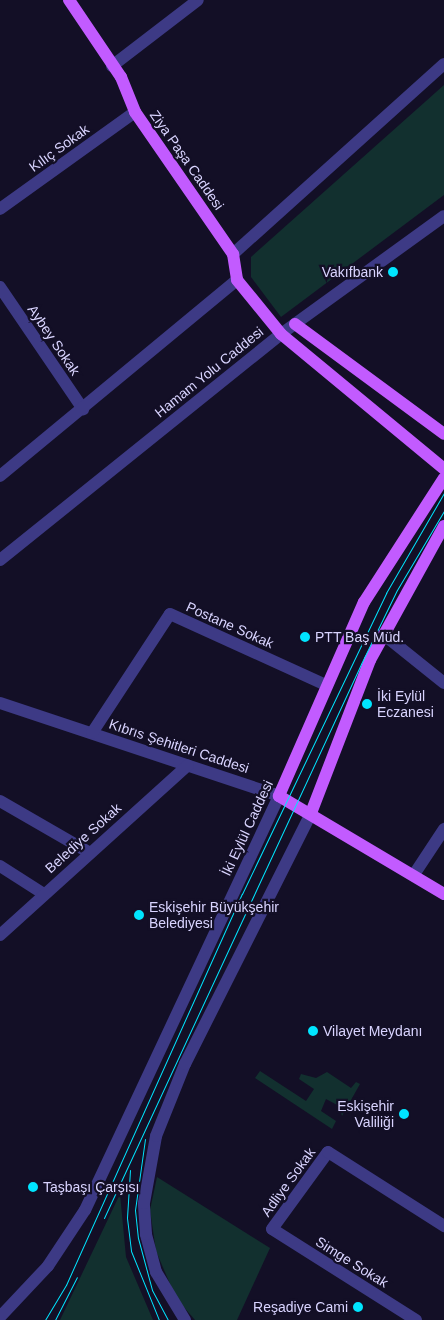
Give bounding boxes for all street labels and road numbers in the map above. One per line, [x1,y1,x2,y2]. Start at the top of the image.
street label: Ziya Paşa Caddesi [146,107,228,213]
street label: Kılıç Sokak [26,121,92,175]
street label: Aybey Sokak [24,302,84,378]
street label: Hamam Yolu Caddesi [151,323,267,421]
street label: Postane Sokak [184,598,276,652]
street label: Kıbrıs Şehitleri Caddesi [107,715,251,777]
street label: İki Eylül Caddesi [218,778,276,878]
street label: Belediye Sokak [42,799,124,877]
street label: Adliye Sokak [257,1144,319,1220]
street label: Simge Sokak [313,1233,391,1291]

